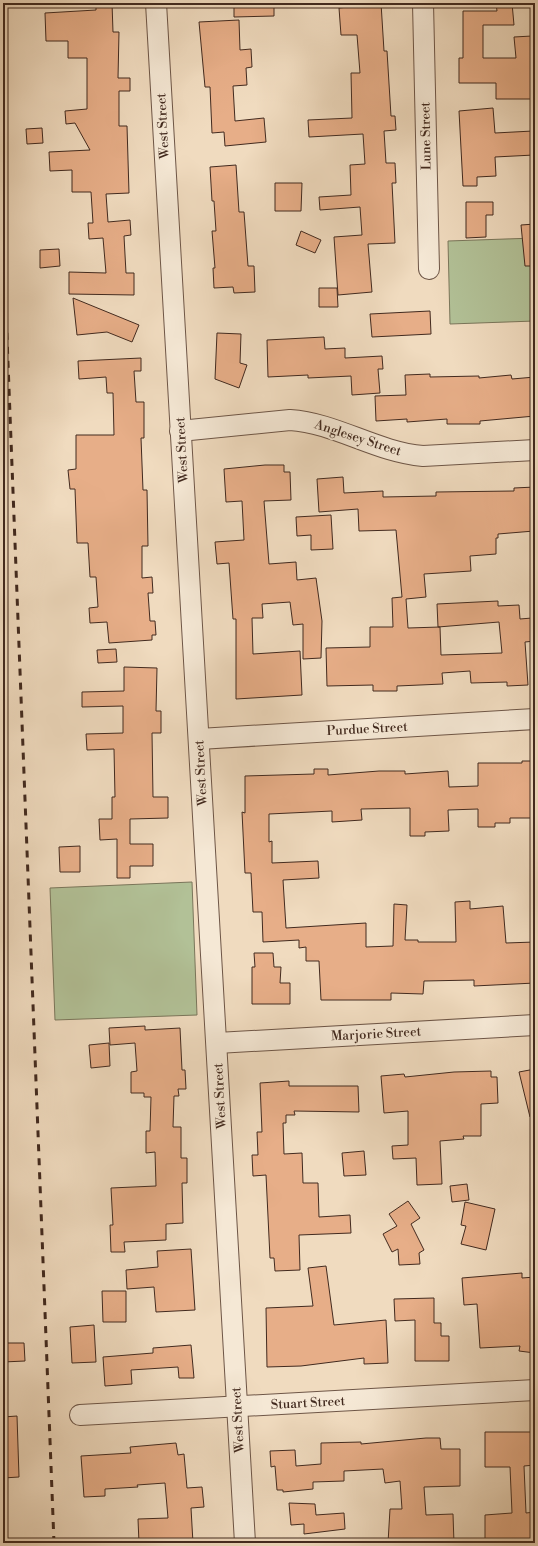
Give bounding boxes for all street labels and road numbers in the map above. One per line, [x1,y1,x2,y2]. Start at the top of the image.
street label: West Street [153,92,173,160]
street label: Lune Street [417,101,435,170]
street label: West Street [172,416,192,484]
street label: Anglesey Street [312,416,404,460]
street label: Purdue Street [326,719,408,739]
street label: West Street [191,739,211,807]
street label: Marjorie Street [331,1024,422,1044]
street label: West Street [210,1062,230,1130]
street label: West Street [228,1386,248,1454]
street label: Stuart Street [270,1393,346,1413]

